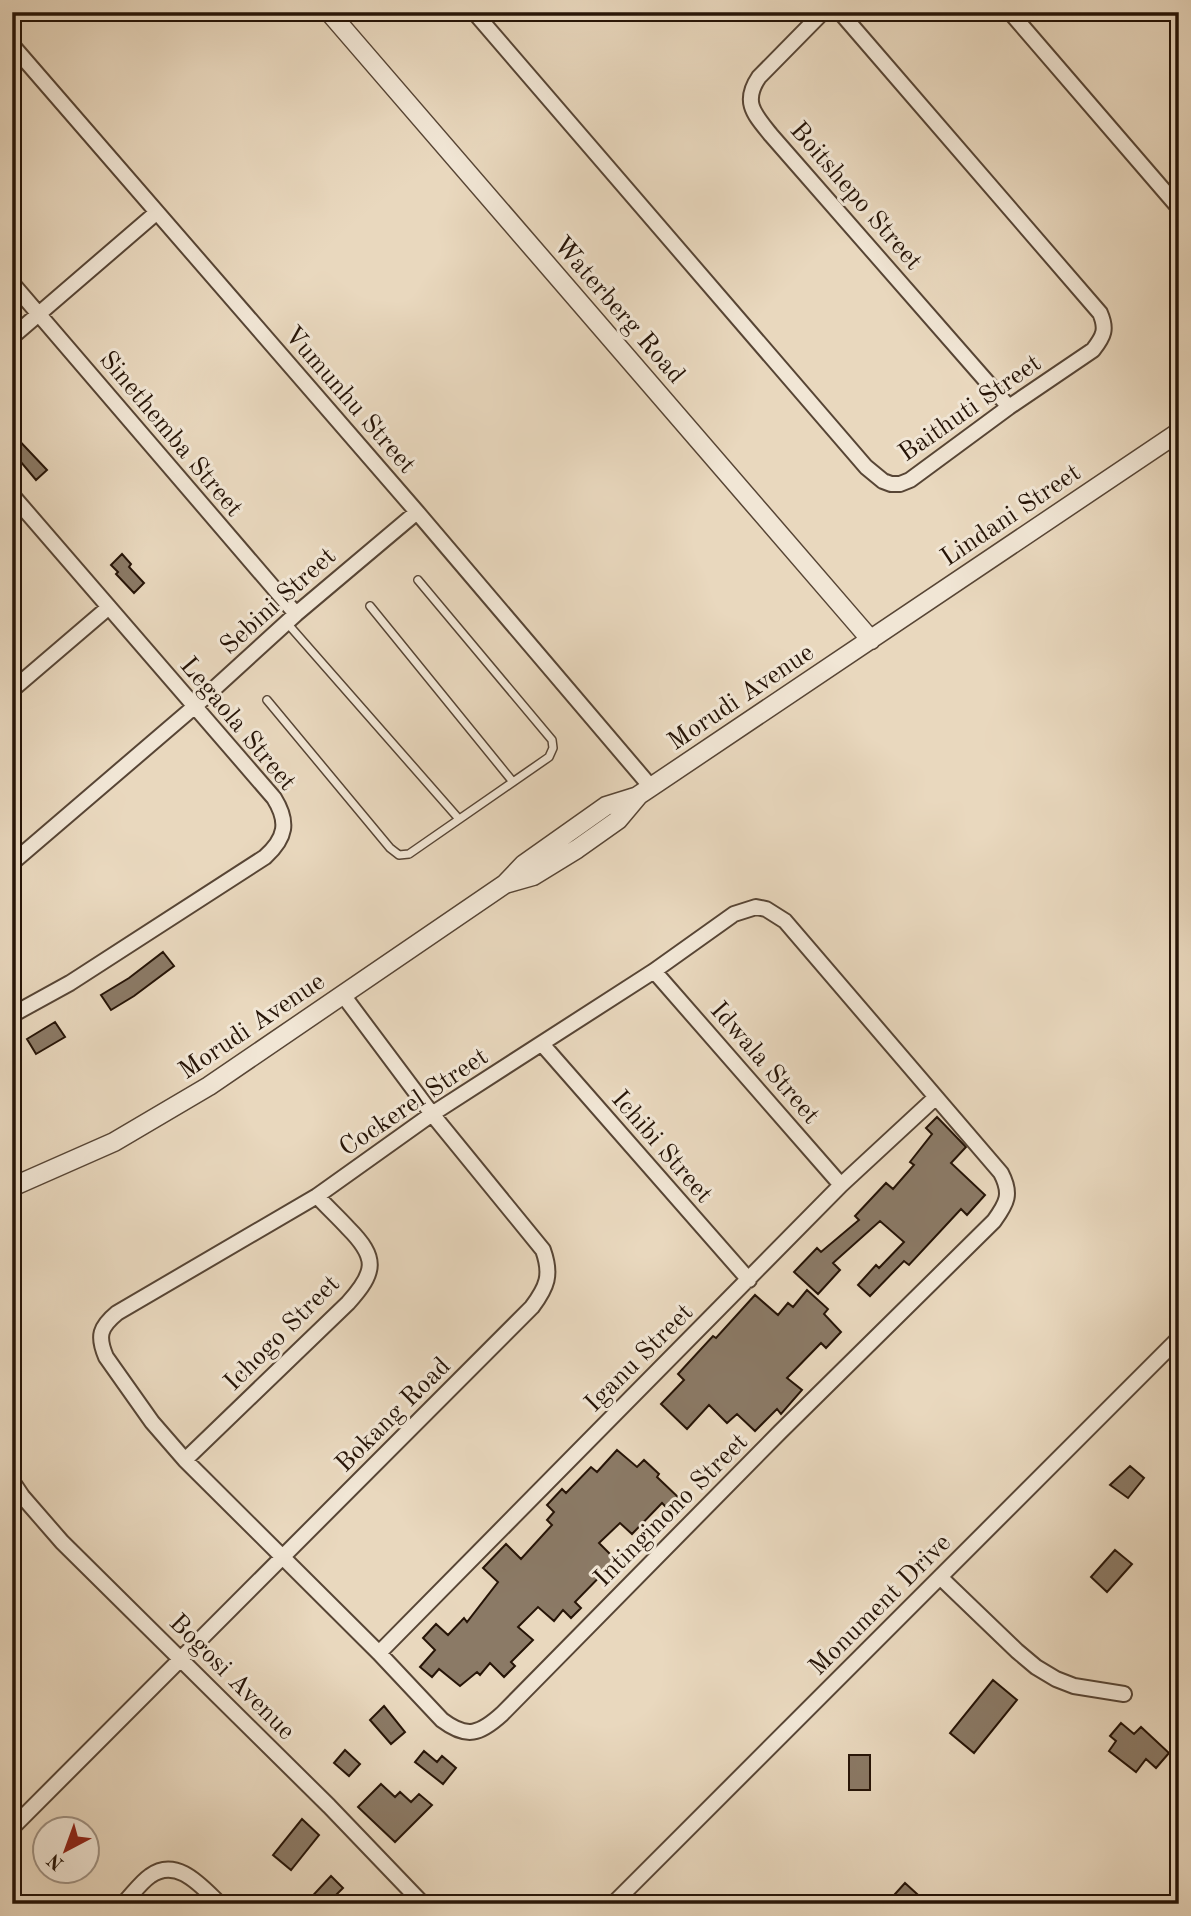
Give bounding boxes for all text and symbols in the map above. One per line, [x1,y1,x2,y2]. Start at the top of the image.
street label: Boitshepo Street [784,117,927,275]
street label: Waterberg Road [548,232,689,389]
street label: Vumunhu Street [279,322,420,479]
street label: Sinethemba Street [94,347,247,522]
street label: Baithuti Street [894,350,1046,467]
street label: Lindani Street [937,460,1086,572]
street label: Sebini Street [216,543,341,660]
street label: Morudi Avenue [664,639,819,756]
street label: Legaola Street [174,653,301,796]
street label: Morudi Avenue [175,968,330,1085]
street label: Idwala Street [705,997,824,1129]
street label: Cockerel Street [335,1044,493,1162]
street label: Ichibi Street [606,1086,717,1208]
street label: Ichogo Street [220,1271,345,1396]
street label: Iganu Street [580,1299,699,1418]
street label: Bokang Road [331,1353,456,1478]
street label: Intinginono Street [590,1429,753,1592]
street label: Monument Drive [805,1530,956,1681]
street label: Bogosi Avenue [164,1610,299,1745]
north arrow [32,1814,102,1884]
text: N [44,1849,68,1873]

